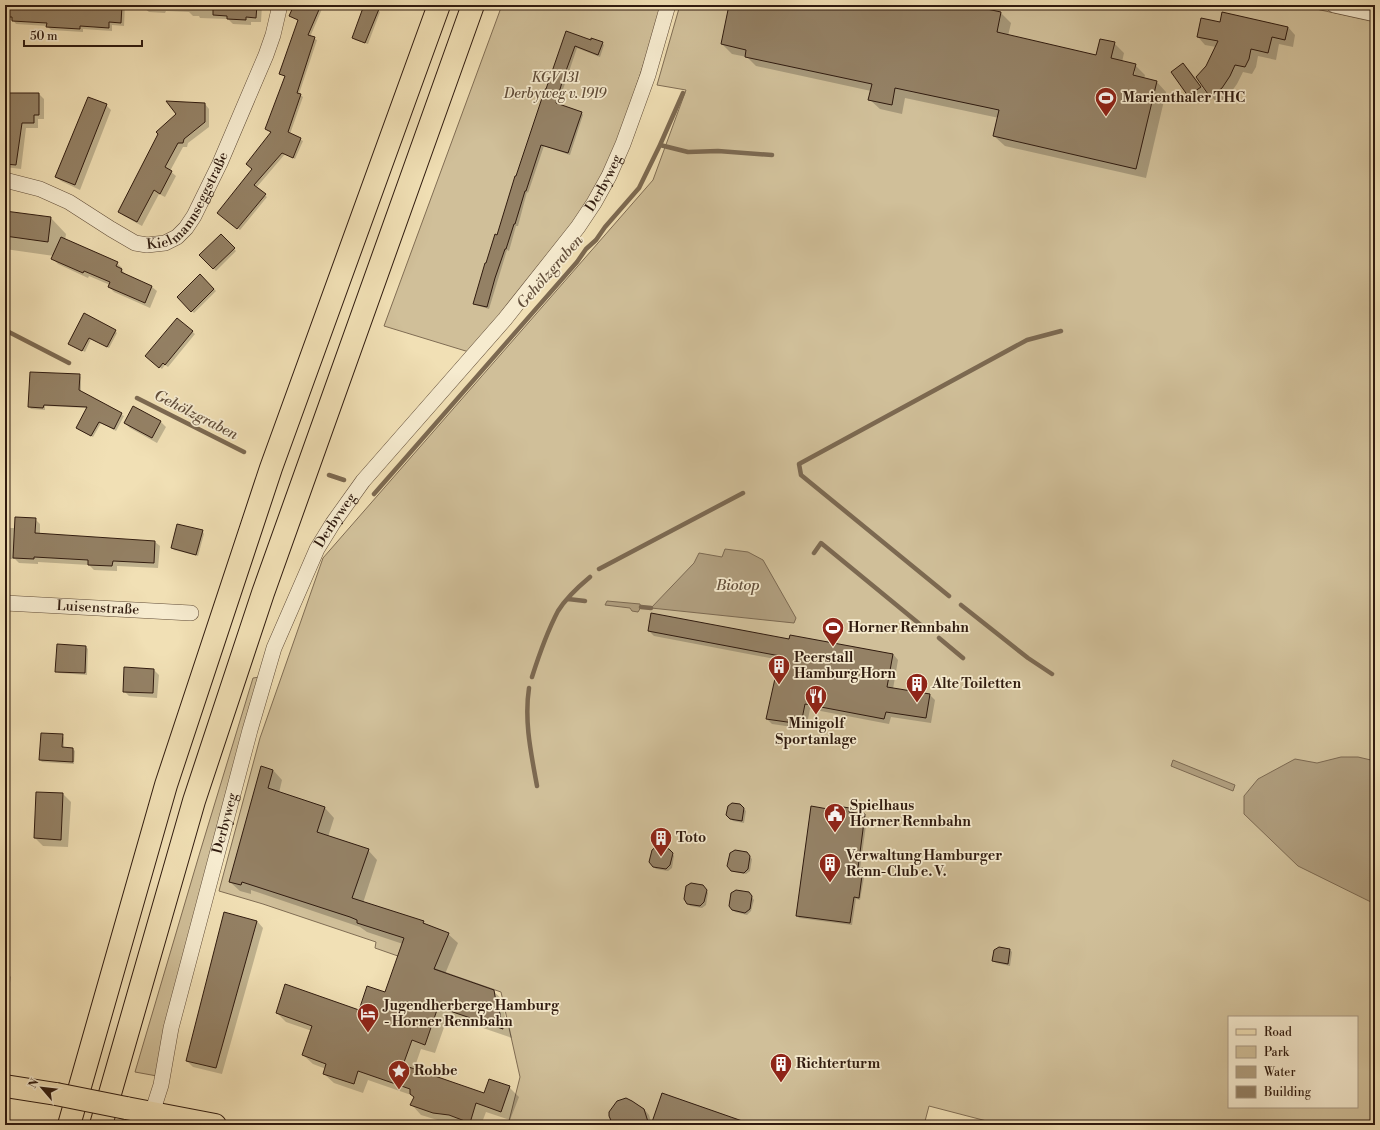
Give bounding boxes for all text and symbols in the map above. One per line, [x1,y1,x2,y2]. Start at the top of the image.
scale bar [24,22,142,48]
text: 50 m [30,29,58,44]
park label: KGV 131 Derbyweg v. 1919 [503,69,607,103]
sports icon: Marienthaler THC [1093,85,1119,118]
place label: Marienthaler THC [1122,89,1245,107]
street label: Kielmannseggstraße [146,149,233,254]
street label: Derbyweg [582,151,627,216]
water label: Gehölzgraben [513,231,588,313]
water label: Gehölzgraben [151,386,242,445]
street label: Derbyweg [311,489,361,551]
water label: Biotop [715,576,760,595]
street label: Luisenstraße [56,597,140,619]
sports icon: Horner Rennbahn [820,615,846,648]
place label: Horner Rennbahn [848,619,969,637]
place label: Peerstall Hamburg Horn [794,649,896,683]
building icon: Peerstall Hamburg Horn [766,653,792,686]
building icon: Alte Toiletten [904,671,930,704]
place label: Alte Toiletten [931,675,1021,693]
restaurant icon: Minigolf Sportanlage [803,683,829,716]
place label: Minigolf Sportanlage [775,715,857,749]
street label: Derbyweg [209,790,242,856]
place label: Spielhaus Horner Rennbahn [850,797,971,831]
public building icon: Spielhaus Horner Rennbahn [822,801,848,834]
building icon: Toto [648,825,674,858]
place label: Toto [676,829,706,847]
place label: Verwaltung Hamburger Renn-Club e. V. [845,847,1002,881]
building icon: Verwaltung Hamburger Renn-Club e. V. [817,851,843,884]
place label: Jugendherberge Hamburg - Horner Rennbahn [382,997,560,1031]
hotel icon: Jugendherberge Hamburg - Horner Rennbahn [355,1001,381,1034]
legend [1228,1016,1358,1108]
text: Road [1264,1025,1292,1040]
text: Park [1264,1045,1290,1060]
building icon: Richterturm [768,1051,794,1084]
place label: Richterturm [796,1055,880,1073]
place icon: Robbe [386,1058,412,1091]
place label: Robbe [414,1062,458,1080]
text: Water [1263,1065,1296,1080]
north arrow [22,1068,62,1108]
text: N [26,1076,42,1091]
text: Building [1263,1085,1312,1100]

